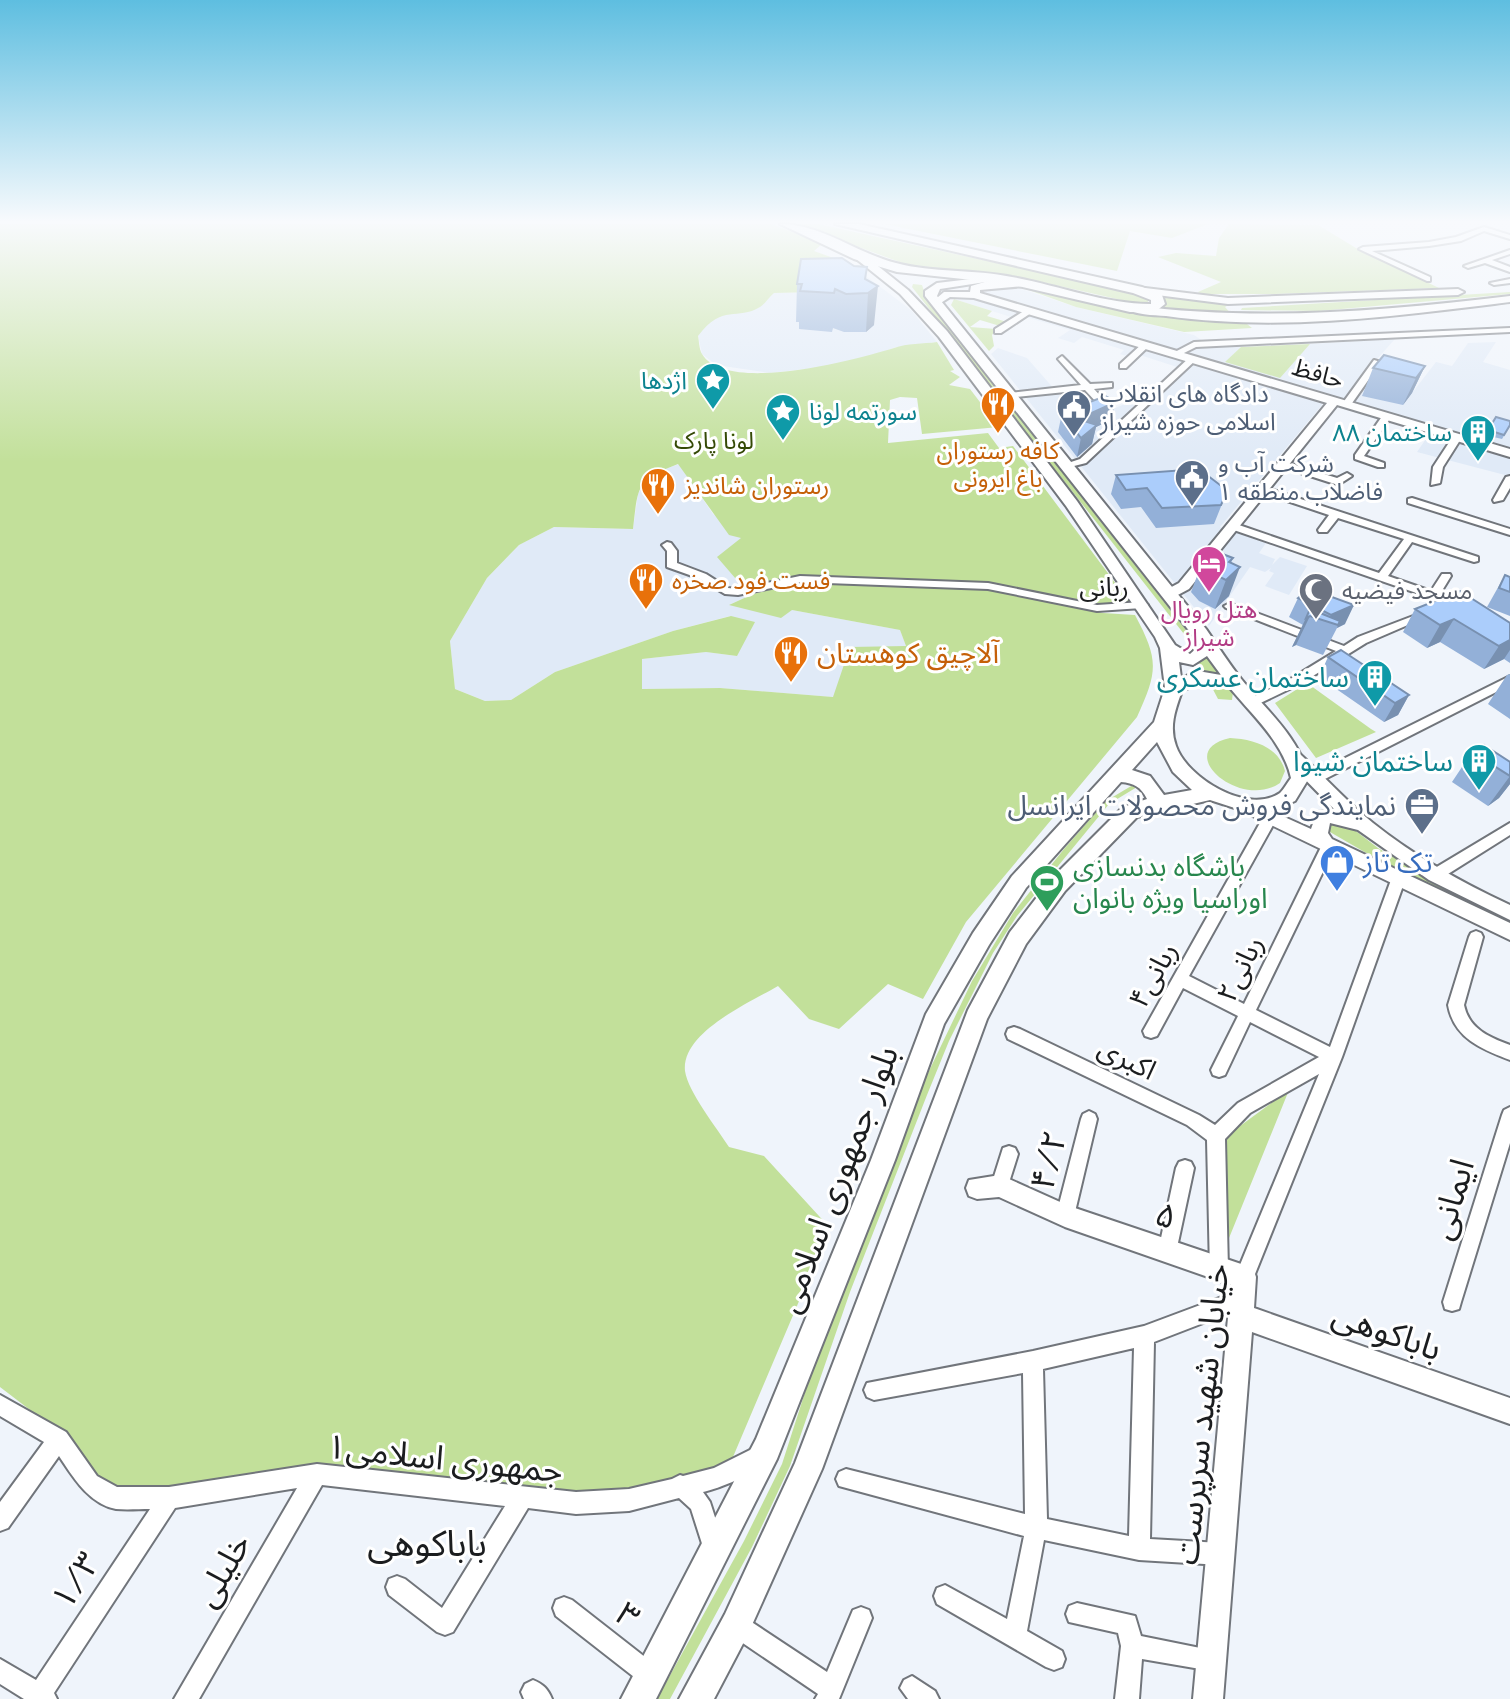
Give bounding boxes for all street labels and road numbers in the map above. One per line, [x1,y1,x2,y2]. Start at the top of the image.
street label: حافظ [1289,352,1347,394]
street label: ربانی۲ [1210,931,1270,1007]
street label: ربانی۴ [1122,937,1184,1013]
street label: اکبری [1093,1031,1161,1087]
street label: بلوار جمهوری اسلامی [768,1040,906,1318]
street label: ۴/۲ [1021,1126,1075,1194]
street label: ایمانی [1420,1154,1482,1244]
street label: ۵ [1150,1193,1182,1237]
street label: خیابان شهید سرپرست [1165,1262,1239,1567]
street label: باباکوهی [1327,1294,1447,1368]
street label: جمهوری اسلامی۱ [325,1426,565,1490]
street label: خلیلی [185,1526,259,1614]
street label: ۱/۳ [42,1544,108,1616]
street label: ۳ [608,1593,648,1637]

